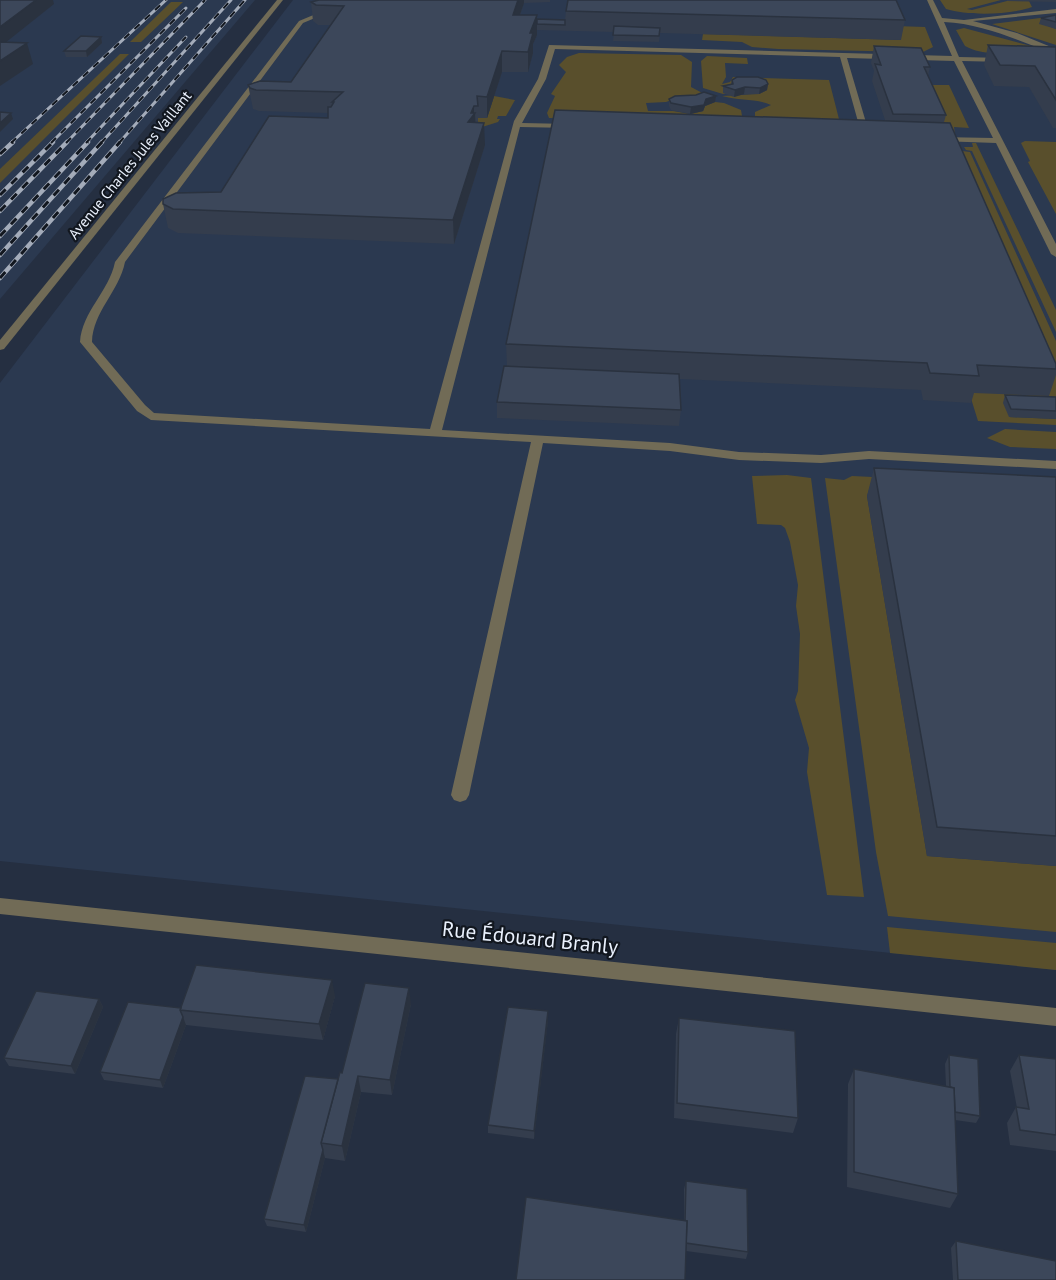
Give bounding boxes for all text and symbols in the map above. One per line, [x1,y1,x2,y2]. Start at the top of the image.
street label: Avenue Charles Jules Vaillant [64,87,195,243]
street label: Rue Édouard Branly [441,915,620,960]

